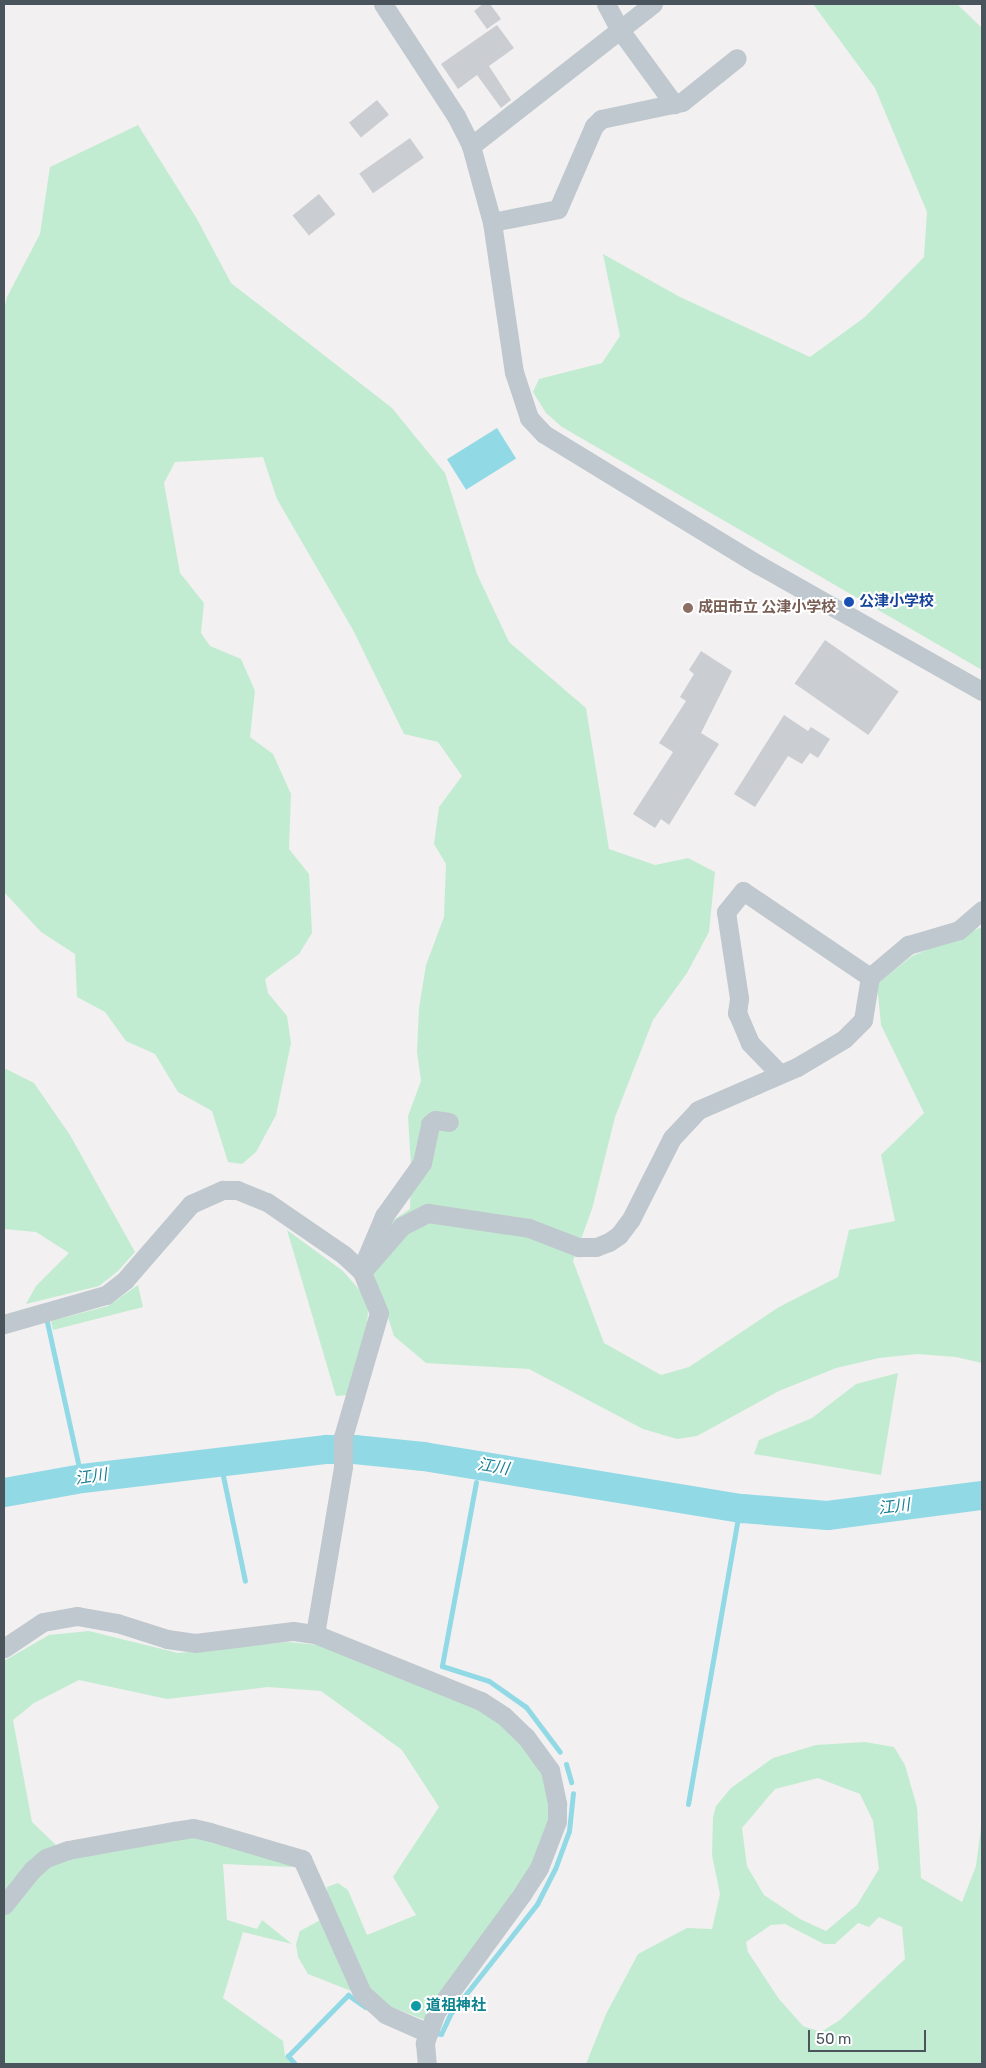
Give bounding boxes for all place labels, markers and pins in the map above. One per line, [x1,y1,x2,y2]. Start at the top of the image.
place label: 公津小学校 [859,593,934,611]
marker: 公津小学校 [843,596,855,608]
place label: 成田市立 公津小学校 [698,599,836,617]
marker: 成田市立 公津小学校 [682,602,694,614]
place label: 道祖神社 [426,1997,486,2015]
marker: 道祖神社 [410,2000,422,2012]

